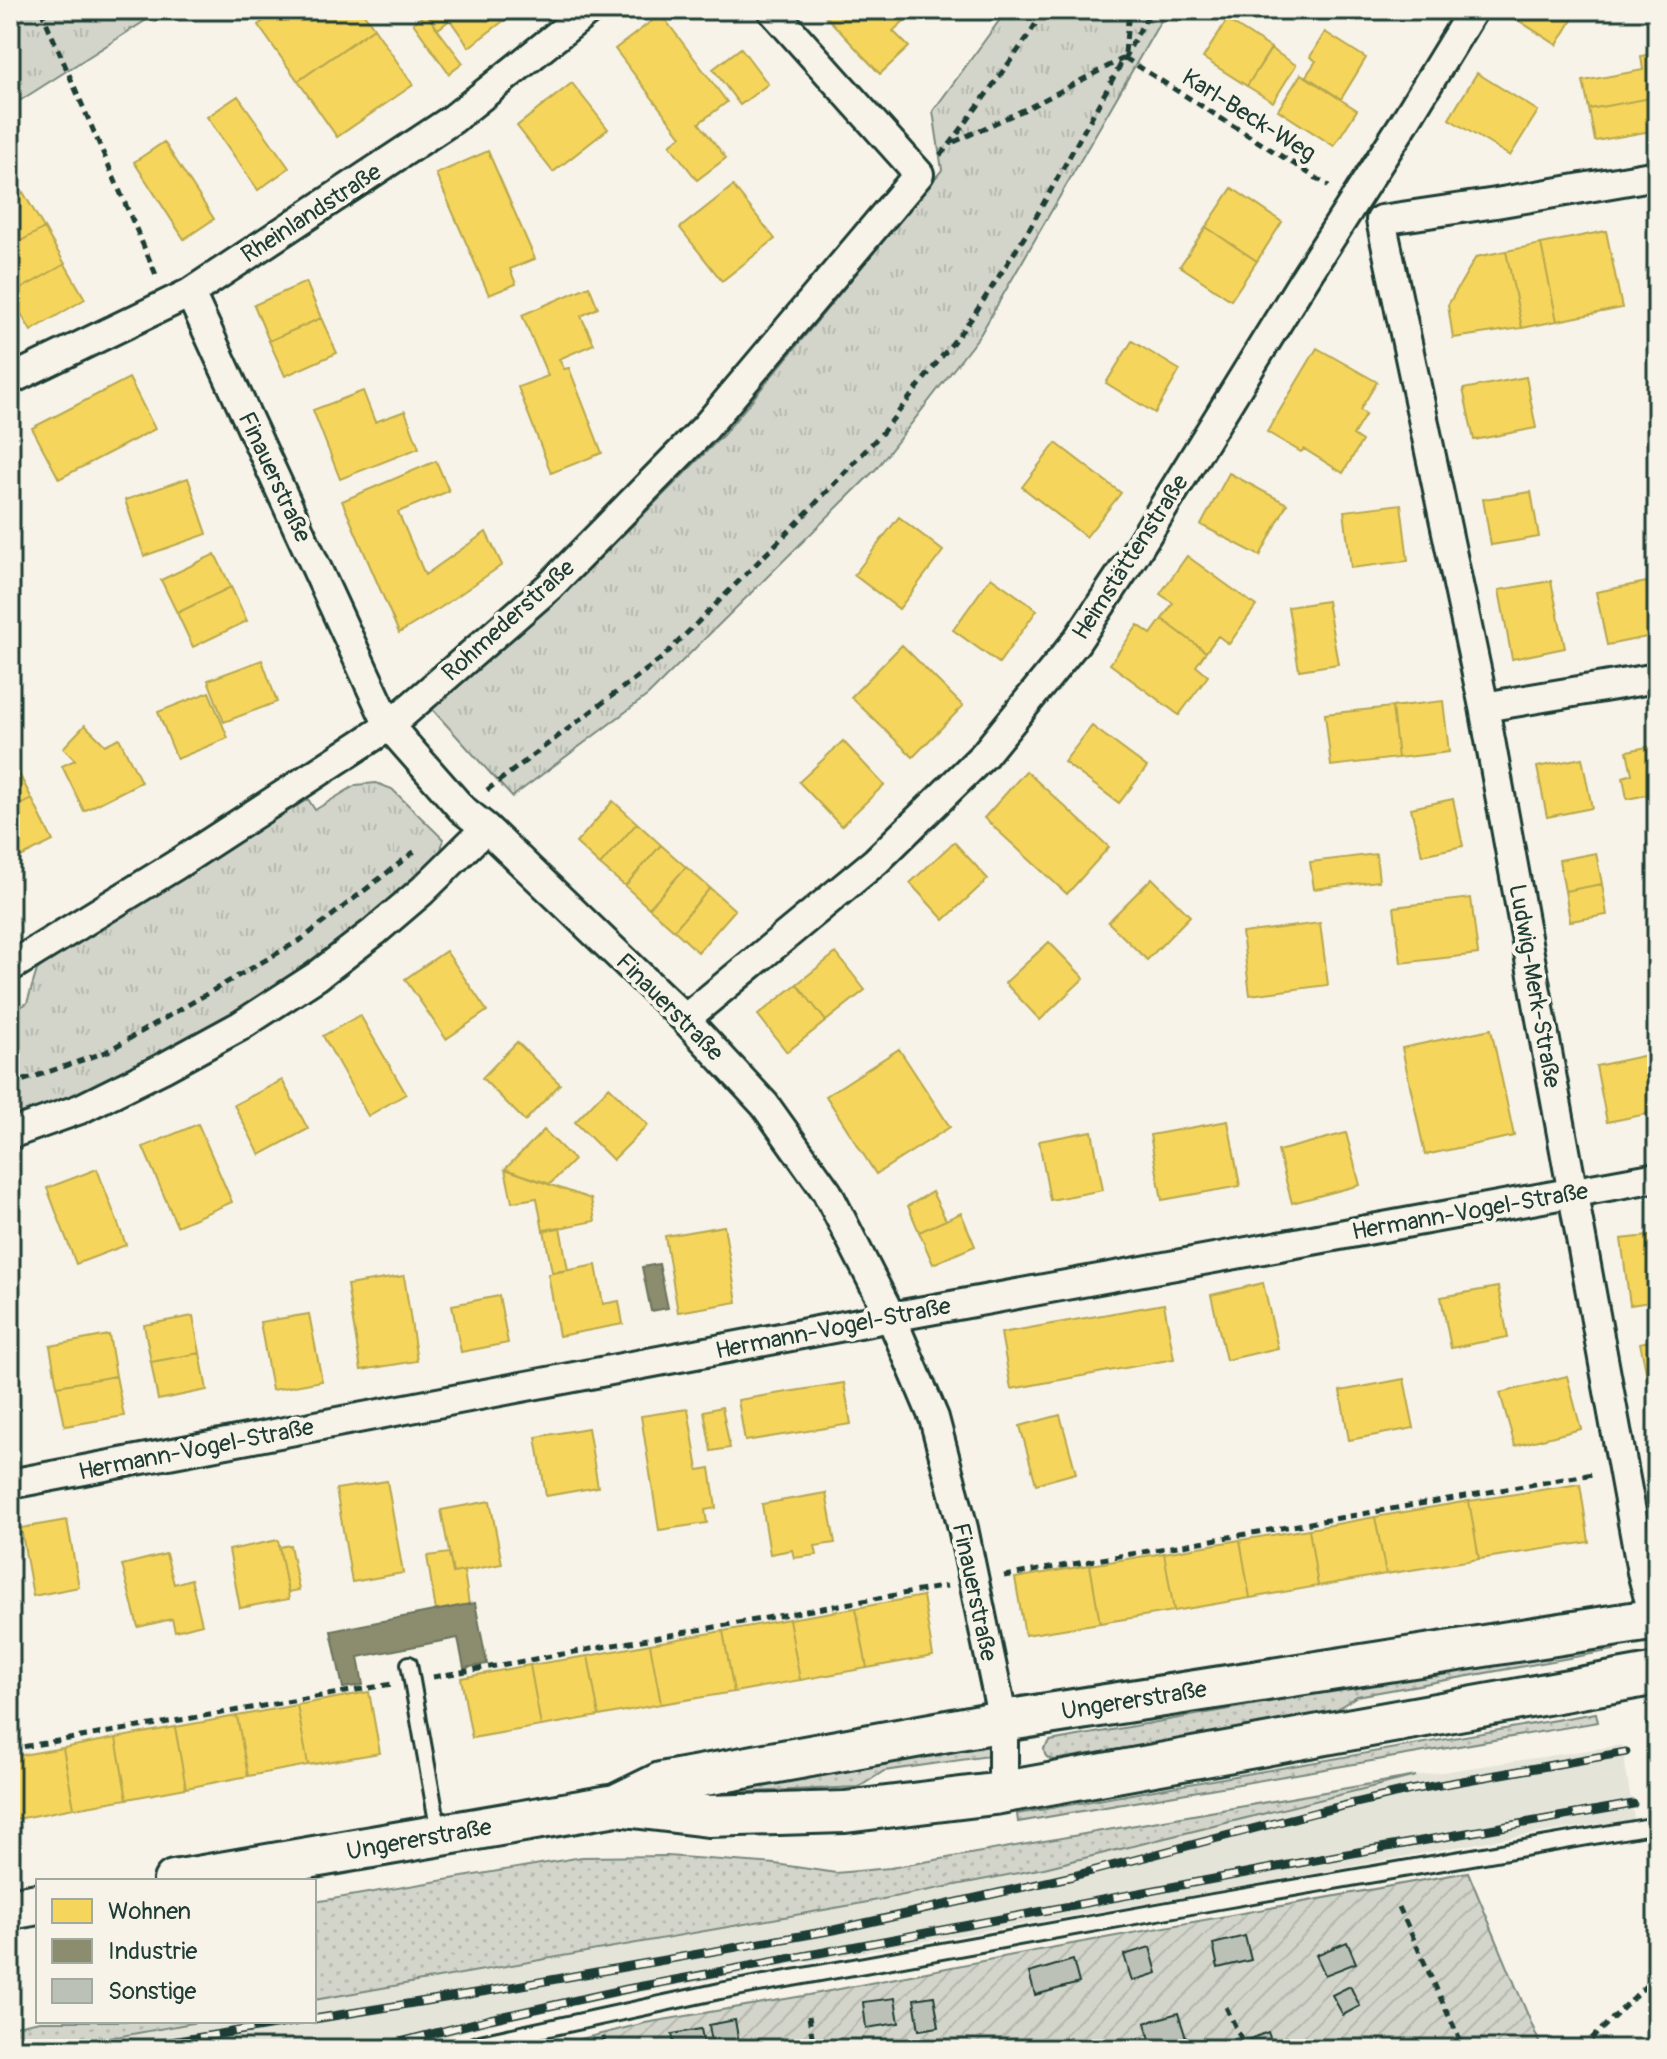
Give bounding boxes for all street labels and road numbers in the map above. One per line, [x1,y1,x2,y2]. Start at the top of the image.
street label: Karl-Beck-Weg [1176,63,1321,168]
street label: Rheinlandstraße [236,157,387,269]
street label: Finauerstraße [232,408,317,547]
street label: Heimstättenstraße [1066,469,1195,645]
street label: Rohmederstraße [436,553,581,688]
street label: Ludwig-Merk-Straße [1502,882,1567,1090]
street label: Finauerstraße [610,948,730,1067]
street label: Hermann-Vogel-Straße [1350,1176,1591,1247]
street label: Hermann-Vogel-Straße [713,1291,953,1366]
street label: Hermann-Vogel-Straße [76,1412,316,1487]
street label: Finauerstraße [946,1520,1003,1664]
street label: Ungererstraße [1059,1675,1209,1726]
street label: Ungererstraße [344,1812,494,1867]

